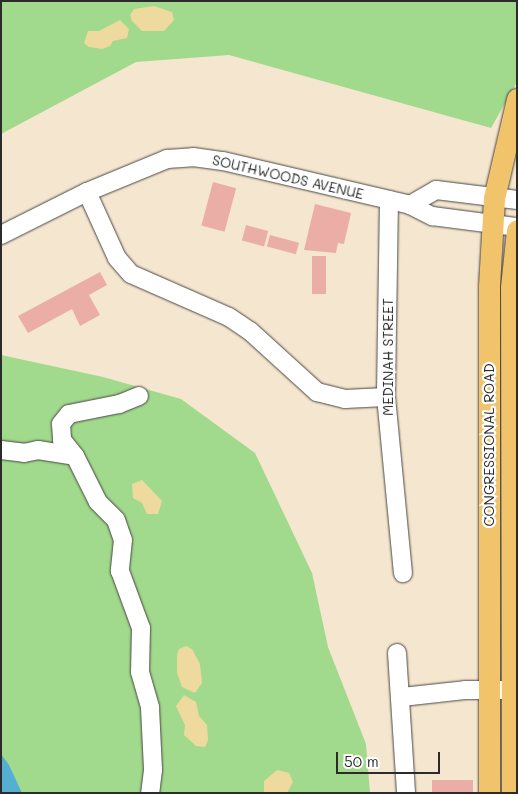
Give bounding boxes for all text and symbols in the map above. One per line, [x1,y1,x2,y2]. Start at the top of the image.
street label: SOUTHWOODS AVENUE [211,151,365,203]
street label: MEDINAH STREET [380,298,396,416]
street label: CONGRESSIONAL ROAD [481,363,497,527]
scale bar [338,742,442,774]
text: 50 m [344,751,379,771]

